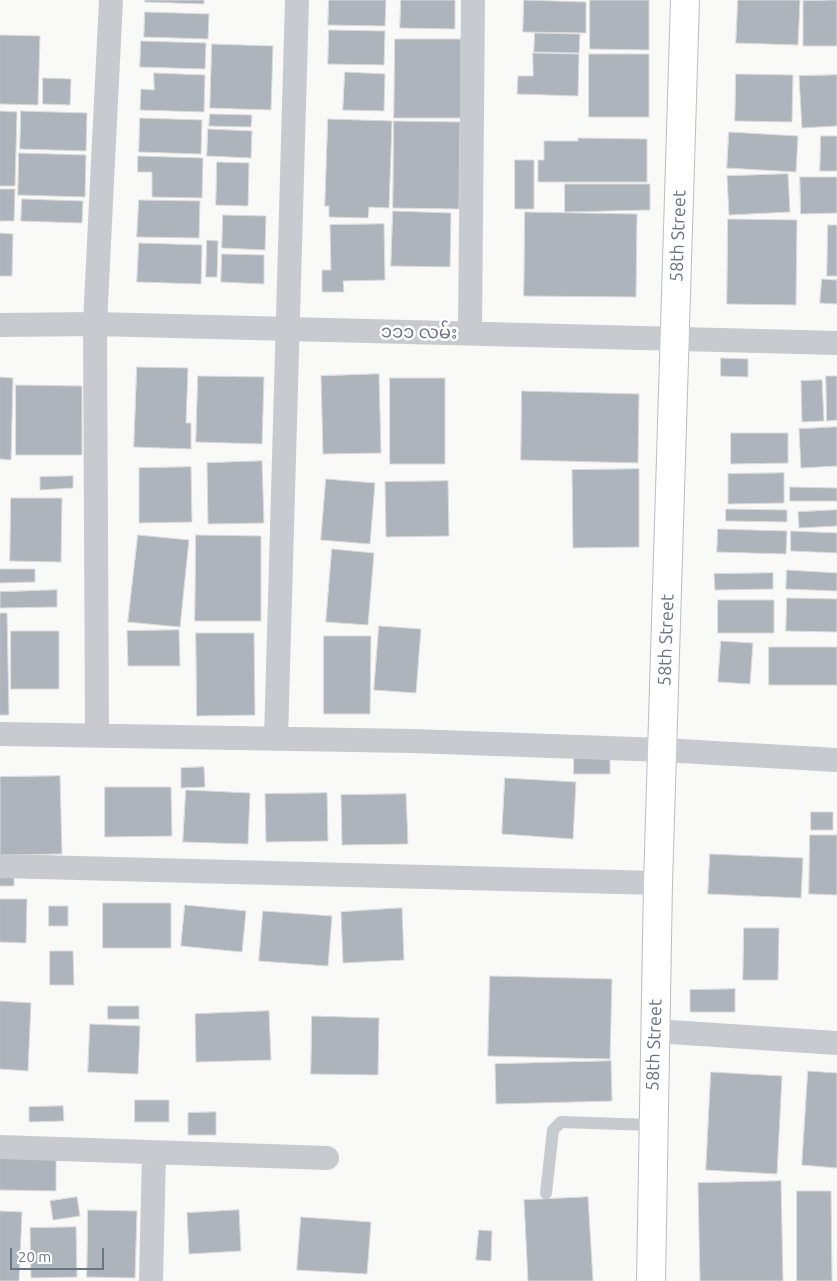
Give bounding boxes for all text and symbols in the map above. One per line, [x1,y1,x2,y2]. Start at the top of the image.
street label: 58th Street [666,190,690,282]
street label: ၁၁၁ လမ်း [381,321,457,343]
street label: 58th Street [654,594,678,686]
street label: 58th Street [642,999,666,1091]
scale bar [12,1238,106,1270]
text: 20 m [18,1248,51,1265]

